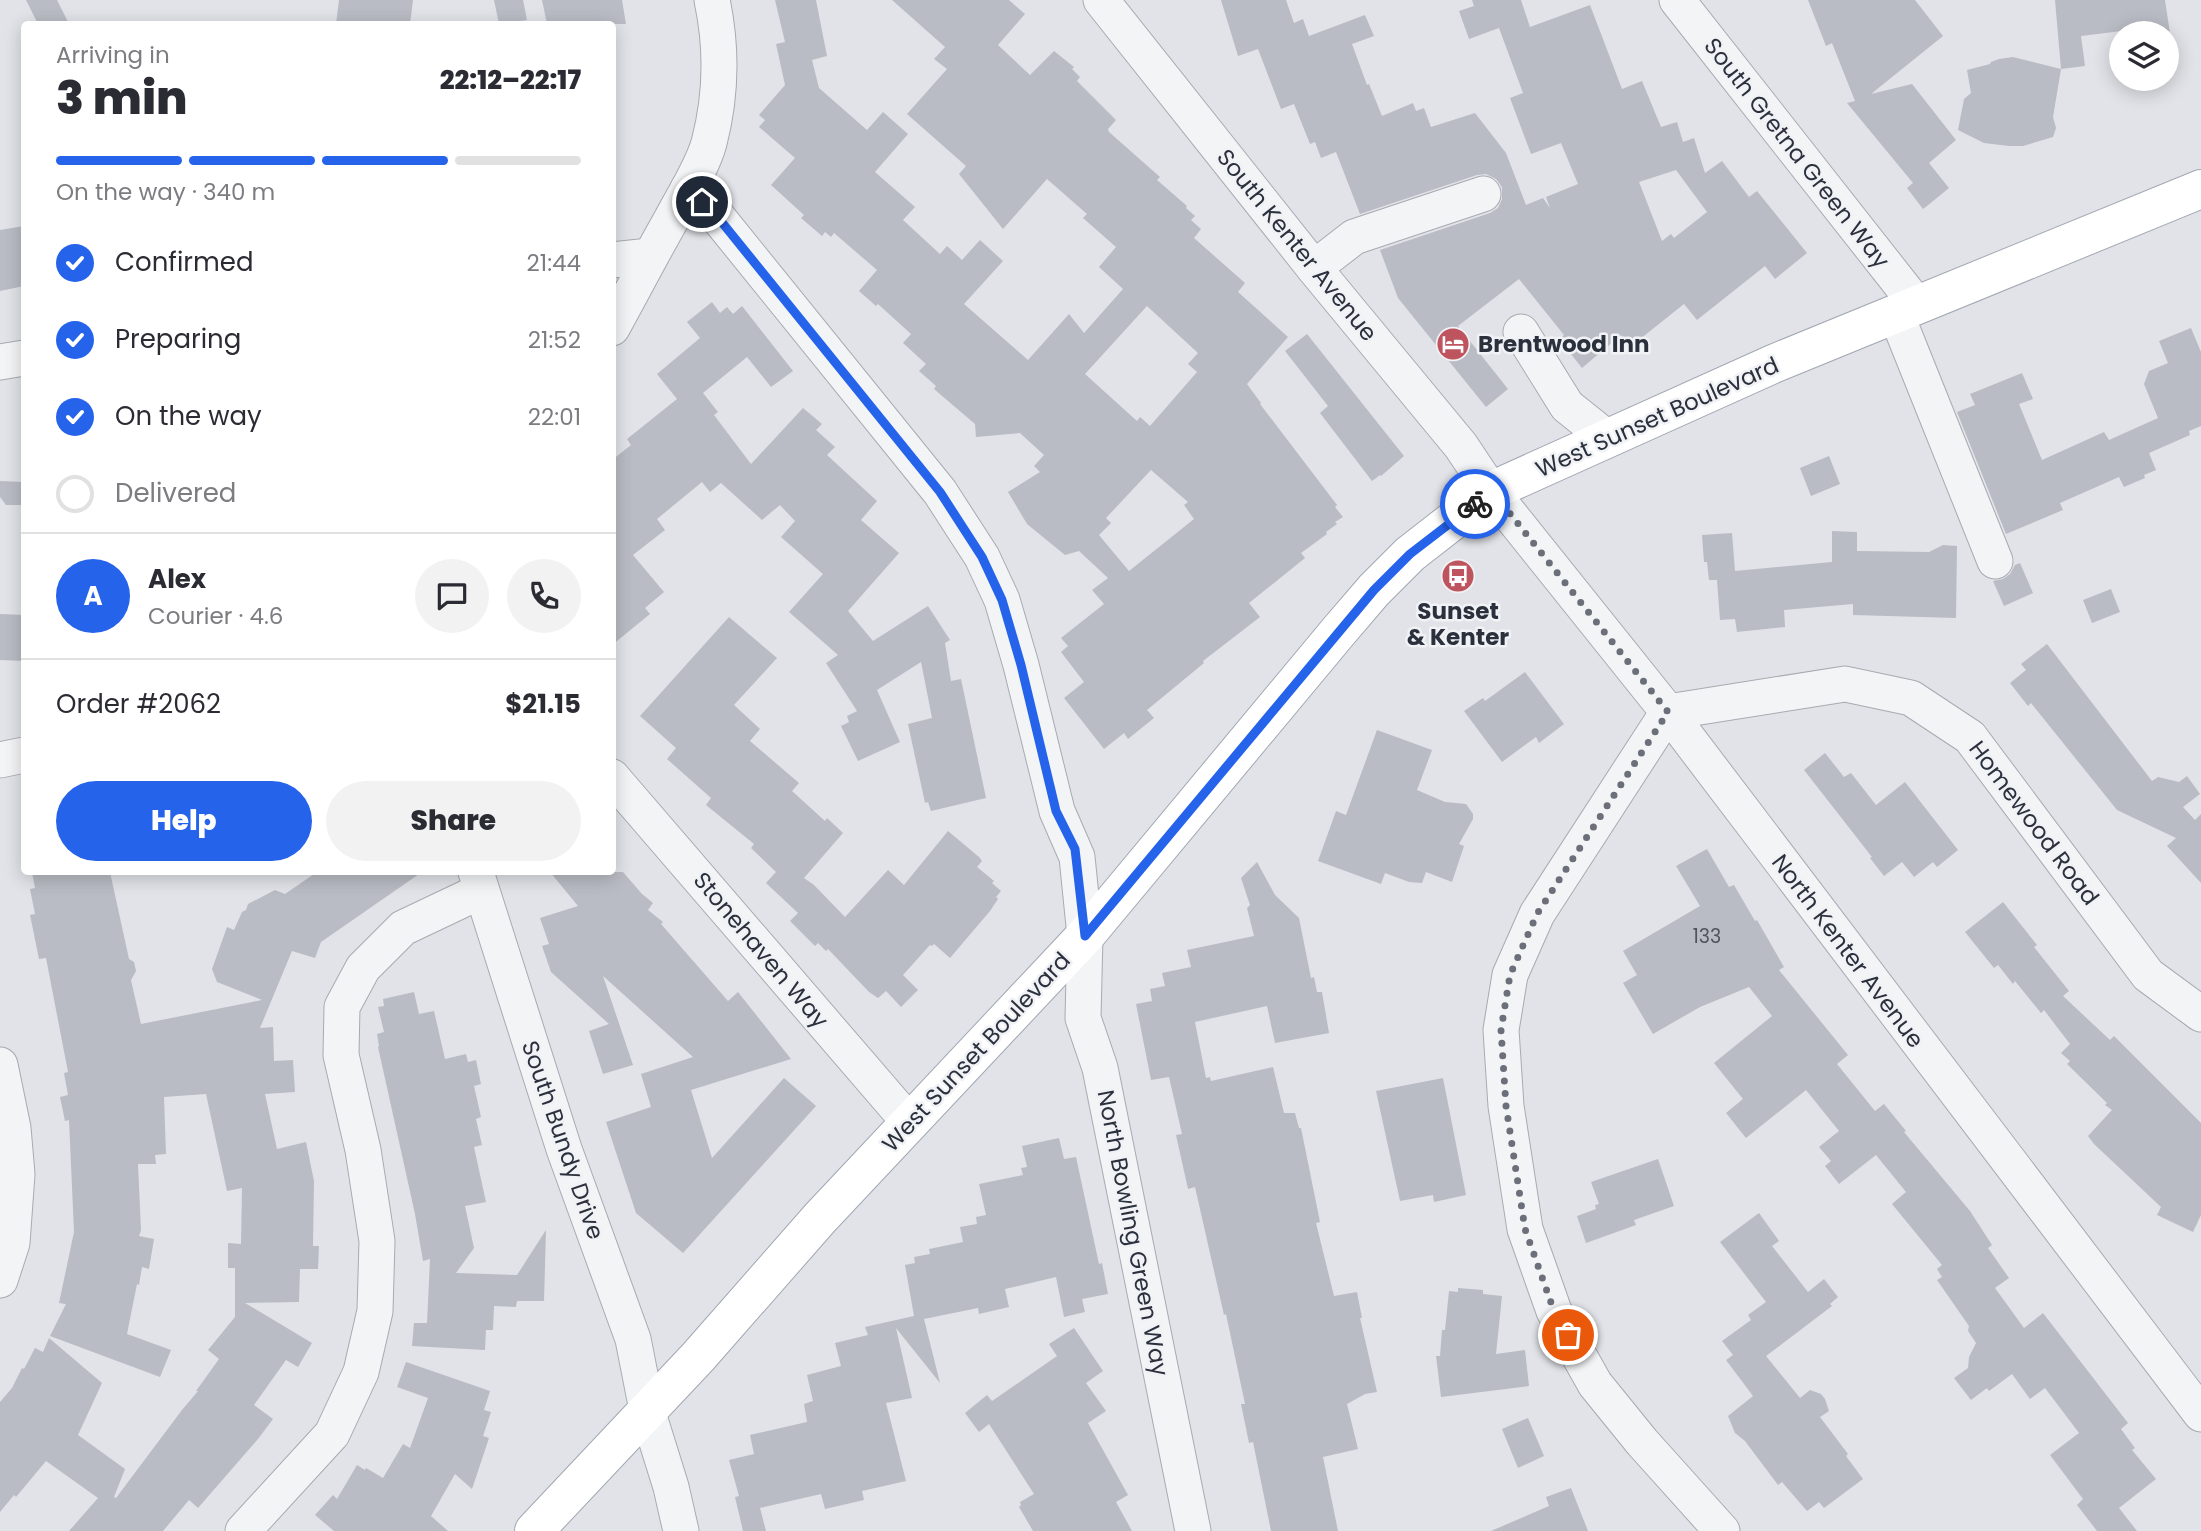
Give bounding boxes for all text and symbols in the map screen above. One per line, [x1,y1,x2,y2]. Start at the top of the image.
map controls [2109,21,2179,91]
button: layers [2109,21,2179,91]
street label: South Gretna Green Way [1697,31,1897,275]
text: Arriving in [56,39,170,71]
text: 22:12–22:17 [440,62,581,98]
text: 3 min [56,66,188,130]
street label: South Kenter Avenue [1209,142,1385,348]
pin [672,172,732,232]
text: On the way · 340 m [56,176,275,208]
icon: home [683,183,721,221]
icon: check [56,244,94,282]
text: Confirmed [115,244,253,280]
text: 21:44 [527,247,581,279]
icon: check [56,321,94,359]
text: Preparing [115,321,241,357]
text: 21:52 [528,324,581,356]
hotel icon: Brentwood Inn [1434,325,1472,363]
place label: Brentwood Inn [1478,328,1650,360]
street label: West Sunset Boulevard [1530,349,1784,485]
icon: check [56,398,94,436]
text: On the way [115,398,262,434]
text: 22:01 [528,401,581,433]
courier [1440,469,1510,539]
text: Delivered [115,475,236,511]
icon: bike [1456,485,1494,523]
bus stop icon: Sunset & Kenter [1439,557,1477,595]
button: chat [415,559,489,633]
button: phone [507,559,581,633]
text: Alex [148,561,206,597]
text: A [83,578,103,614]
place label: Sunset & Kenter [1407,595,1509,653]
text: Courier · 4.6 [148,600,283,632]
text: Order #2062 [56,686,221,722]
text: $21.15 [505,686,581,722]
street label: Homewood Road [1962,734,2106,912]
button: Help [56,781,312,861]
button: Share [326,781,581,861]
street label: North Kenter Avenue [1764,847,1932,1055]
street label: Stonehaven Way [686,865,836,1035]
house number: 133 [1693,923,1721,950]
street label: West Sunset Boulevard [875,945,1077,1159]
street label: South Bundy Drive [514,1036,612,1244]
street label: North Bowling Green Way [1090,1087,1176,1379]
pin [1538,1305,1598,1365]
icon: bag [1549,1316,1587,1354]

